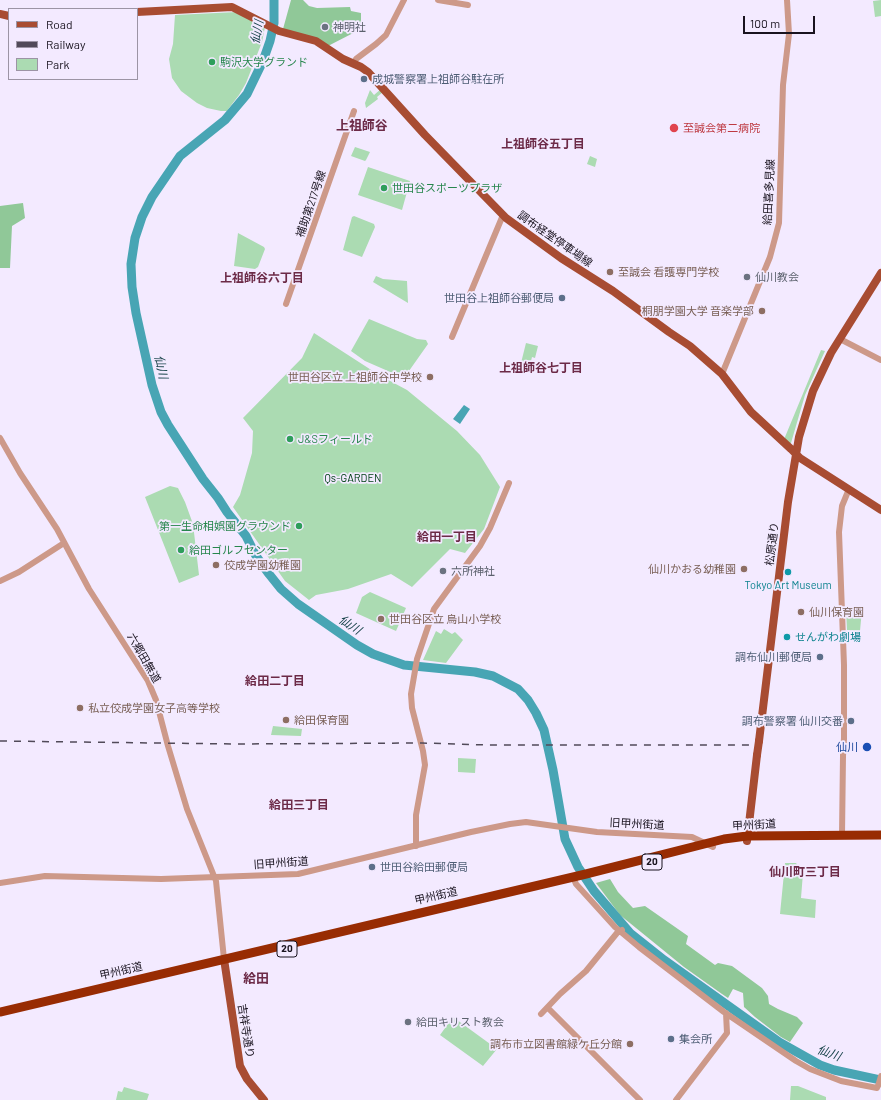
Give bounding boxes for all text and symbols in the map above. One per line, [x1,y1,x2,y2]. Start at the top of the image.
legend [8,8,138,80]
scale bar [745,8,817,34]
text: 100 m [750,16,780,30]
text: Road [46,17,73,31]
water label: 仙川 [248,19,266,45]
place label: 神明社 [333,20,366,34]
marker: 神明社 [320,22,330,32]
text: Railway [46,37,85,51]
place label: 駒沢大学グランド [220,55,308,69]
text: Park [46,57,70,71]
marker: 駒沢大学グランド [207,57,217,67]
place label: 成城警察署上祖師谷駐在所 [372,72,504,86]
marker: 成城警察署上祖師谷駐在所 [359,74,369,84]
district label: 上祖師谷 [336,118,388,134]
place label: 至誠会第二病院 [683,121,760,135]
marker: 至誠会第二病院 [668,122,680,134]
district label: 上祖師谷五丁目 [501,137,585,151]
street label: 給田喜多見線 [761,159,777,225]
street label: 補助第217号線 [293,169,329,239]
place label: 世田谷スポーツプラザ [392,181,502,195]
marker: 世田谷スポーツプラザ [379,183,389,193]
street label: 調布経堂停車場線 [515,208,595,270]
place label: 至誠会 看護専門学校 [618,265,719,279]
marker: 至誠会 看護専門学校 [605,267,615,277]
place label: 仙川教会 [755,270,799,284]
district label: 上祖師谷六丁目 [220,271,304,285]
marker: 仙川教会 [742,272,752,282]
place label: 世田谷上祖師谷郵便局 [444,291,554,305]
marker: 世田谷上祖師谷郵便局 [557,293,567,303]
place label: 桐朋学園大学 音楽学部 [642,304,754,318]
marker: 桐朋学園大学 音楽学部 [757,306,767,316]
water label: 仙川 [151,354,171,380]
district label: 上祖師谷七丁目 [499,361,583,375]
place label: 世田谷区立 上祖師谷中学校 [288,370,422,384]
marker: 世田谷区立 上祖師谷中学校 [425,372,435,382]
place label: J&Sフィールド [298,432,373,446]
marker: J&Sフィールド [285,434,295,444]
park label: Qs-GARDEN [325,471,381,485]
place label: 第一生命相娯園グラウンド [159,519,291,533]
marker: 第一生命相娯園グラウンド [294,521,304,531]
street label: 松原通り [763,521,781,567]
district label: 給田一丁目 [417,530,477,544]
place label: 給田ゴルフセンター [189,543,288,557]
marker: 給田ゴルフセンター [176,545,186,555]
place label: 佼成学園幼稚園 [224,558,301,572]
marker: 佼成学園幼稚園 [211,560,221,570]
place label: 仙川かおる幼稚園 [648,562,736,576]
place label: 六所神社 [451,564,495,578]
marker: 仙川かおる幼稚園 [739,564,749,574]
marker: 六所神社 [438,566,448,576]
marker: Tokyo Art Museum [783,567,793,577]
place label: Tokyo Art Museum [744,578,832,592]
place label: 仙川保育園 [809,605,864,619]
marker: 仙川保育園 [796,607,806,617]
water label: 仙川 [336,612,364,638]
place label: 世田谷区立 烏山小学校 [389,612,501,626]
marker: 世田谷区立 烏山小学校 [376,614,386,624]
place label: せんがわ劇場 [795,630,861,644]
street label: 六郷田無道 [125,631,163,685]
marker: せんがわ劇場 [782,632,792,642]
place label: 調布仙川郵便局 [735,650,812,664]
marker: 調布仙川郵便局 [815,652,825,662]
district label: 給田二丁目 [245,674,305,688]
place label: 私立佼成学園女子高等学校 [88,701,220,715]
marker: 私立佼成学園女子高等学校 [75,703,85,713]
place label: 給田保育園 [294,713,349,727]
place label: 調布警察署 仙川交番 [742,714,843,728]
marker: 給田保育園 [281,715,291,725]
marker: 調布警察署 仙川交番 [846,716,856,726]
place label: 仙川 [836,740,858,754]
marker: 仙川 [861,741,873,753]
district label: 給田三丁目 [269,798,329,812]
street label: 旧甲州街道 [609,816,665,832]
street label: 甲州街道 [732,817,776,833]
street label: 旧甲州街道 [253,854,309,872]
road number: 20 [642,854,662,870]
place label: 世田谷給田郵便局 [380,860,468,874]
marker: 世田谷給田郵便局 [367,862,377,872]
district label: 仙川町三丁目 [769,865,841,879]
street label: 甲州街道 [413,885,459,907]
road number: 20 [277,941,297,957]
street label: 甲州街道 [98,960,144,982]
district label: 給田 [243,971,269,987]
street label: 吉祥寺通り [235,1003,257,1059]
place label: 給田キリスト教会 [416,1015,504,1029]
marker: 給田キリスト教会 [403,1017,413,1027]
place label: 集会所 [679,1032,712,1046]
marker: 集会所 [666,1034,676,1044]
place label: 調布市立図書館緑ケ丘分館 [490,1037,622,1051]
marker: 調布市立図書館緑ケ丘分館 [625,1039,635,1049]
water label: 仙川 [815,1042,843,1064]

